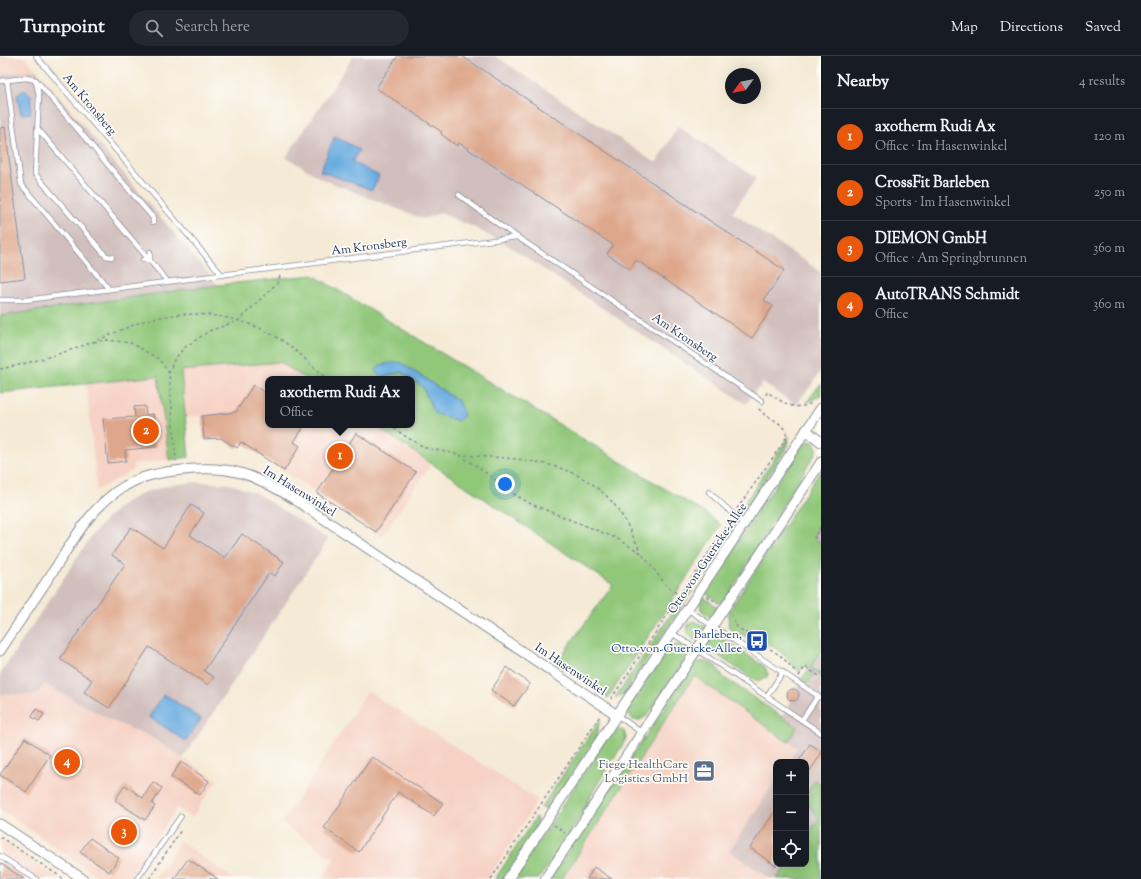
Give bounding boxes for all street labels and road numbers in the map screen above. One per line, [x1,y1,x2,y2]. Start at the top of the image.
street label: Am Kronsberg [58,70,121,140]
street label: Am Kronsberg [330,233,408,261]
street label: Am Kronsberg [648,309,721,367]
street label: Im Hasenwinkel [259,462,340,522]
street label: Otto-von-Guericke-Allee [664,499,752,618]
street label: Im Hasenwinkel [531,639,610,701]

